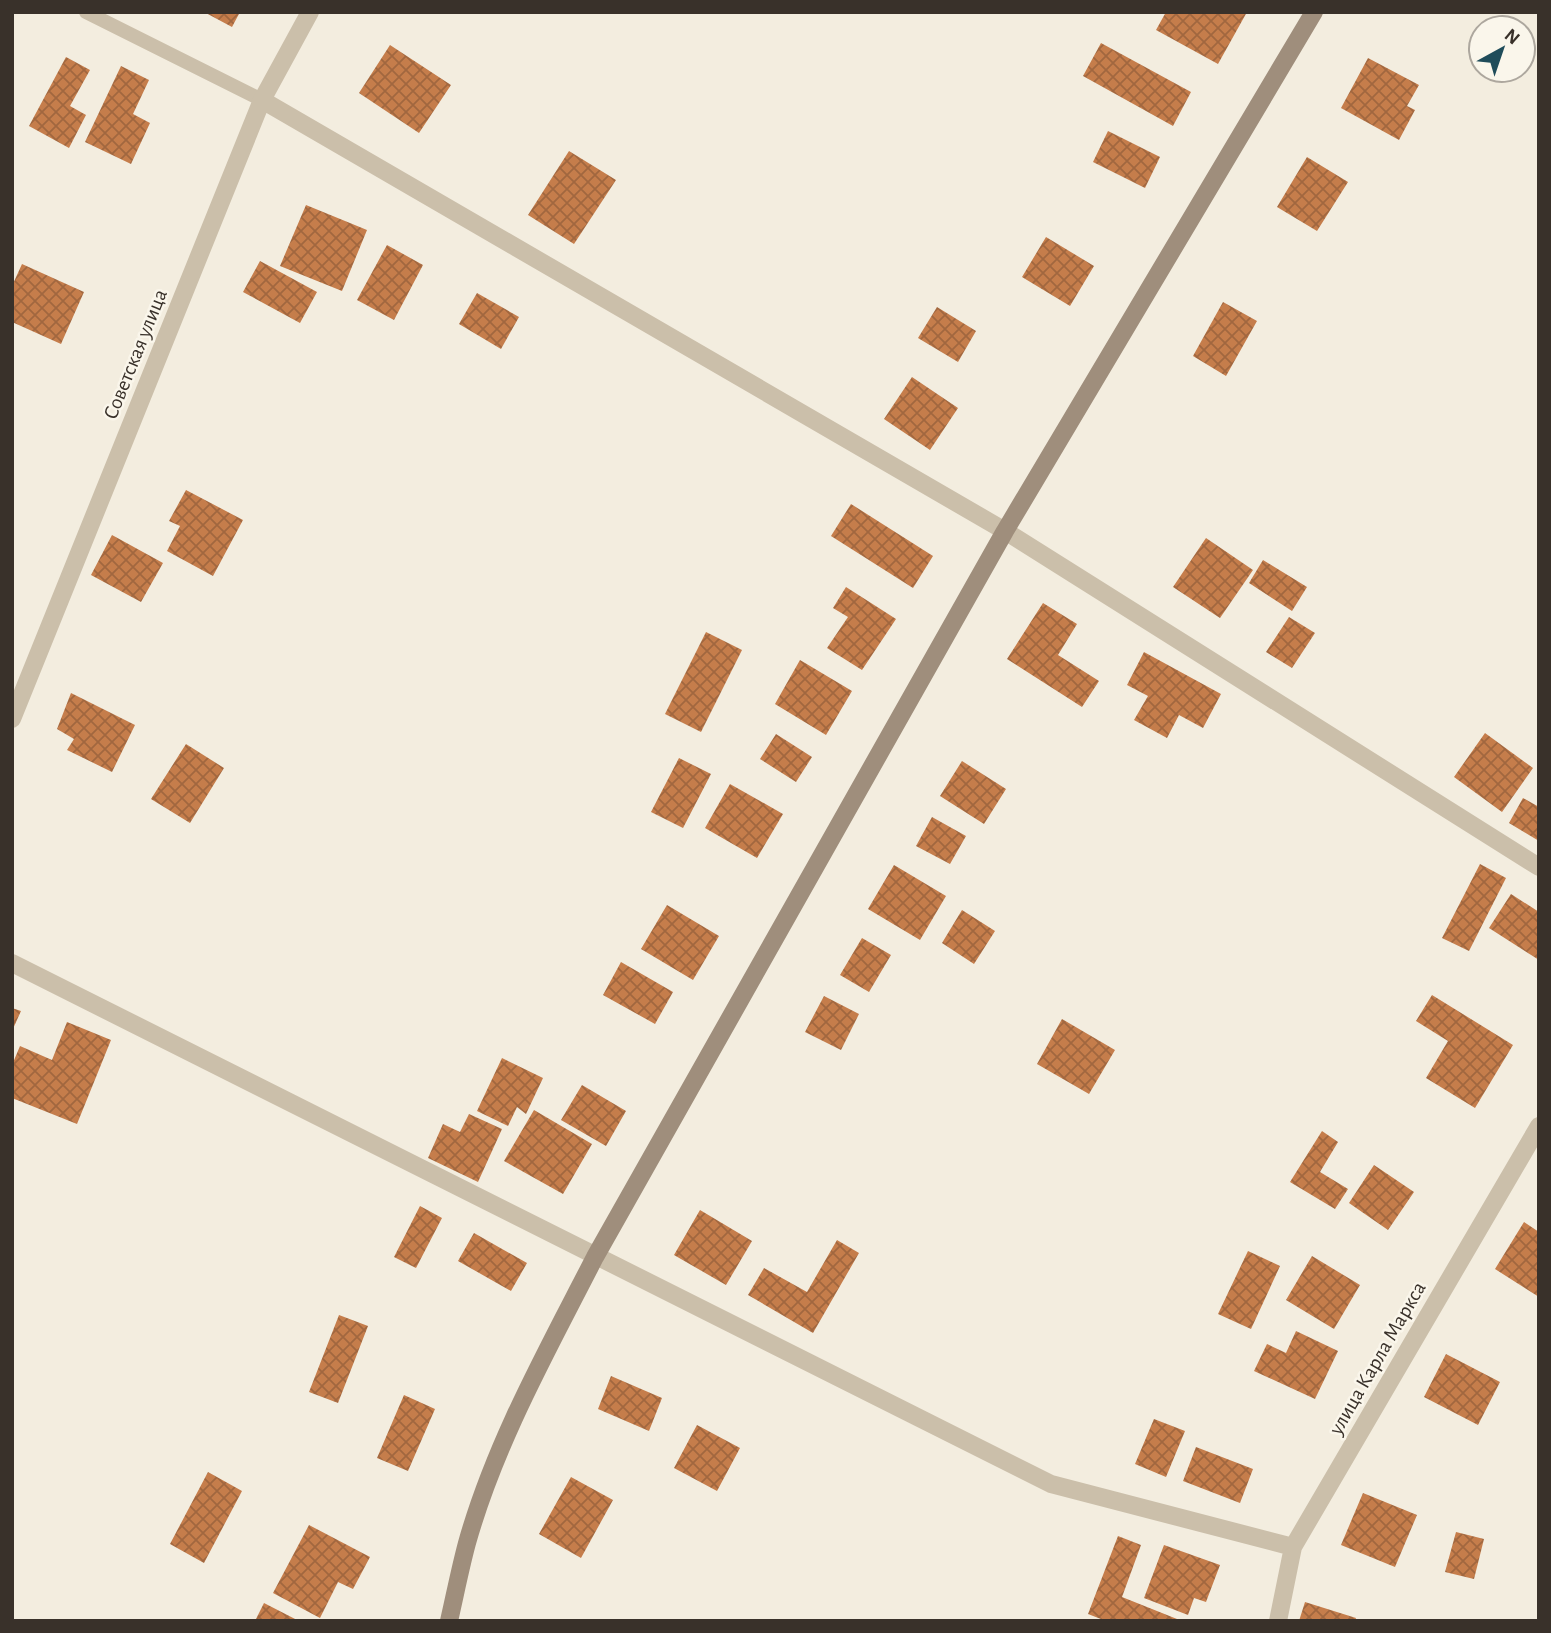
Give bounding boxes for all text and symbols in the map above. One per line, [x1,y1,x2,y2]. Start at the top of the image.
north arrow [1467,14,1537,84]
text: N [1501,26,1523,49]
street label: Советская улица [100,286,171,422]
street label: улица Карла Маркса [1325,1278,1430,1439]

